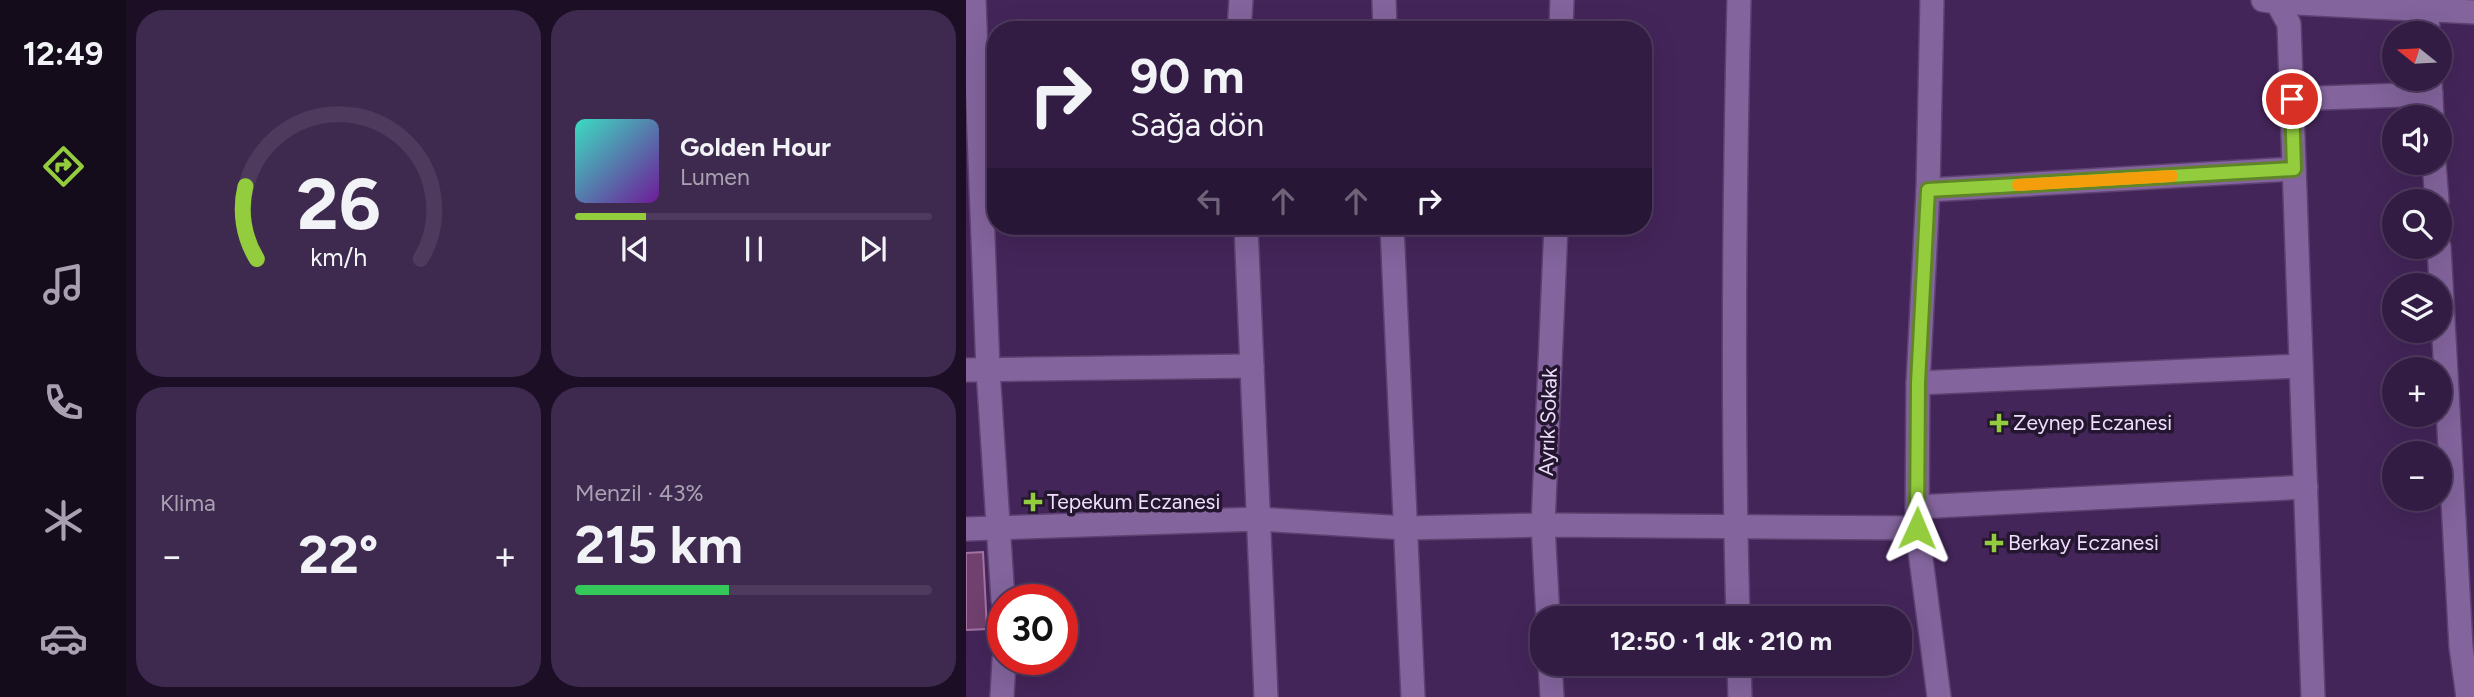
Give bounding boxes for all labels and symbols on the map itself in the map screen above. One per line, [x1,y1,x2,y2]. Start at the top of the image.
north arrow [2382,21,2452,91]
pin [2262,69,2322,129]
street label: Ayrık Sokak [1533,367,1562,477]
place label: Zeynep Eczanesi [2013,410,2172,435]
marker: Zeynep Eczanesi [1991,415,2007,431]
place label: Tepekum Eczanesi [1047,489,1220,514]
position arrow [1880,491,1954,565]
marker: Tepekum Eczanesi [1025,494,1041,510]
place label: Berkay Eczanesi [2008,530,2159,555]
marker: Berkay Eczanesi [1986,535,2002,551]
speed limit sign: 30 [987,584,1078,675]

